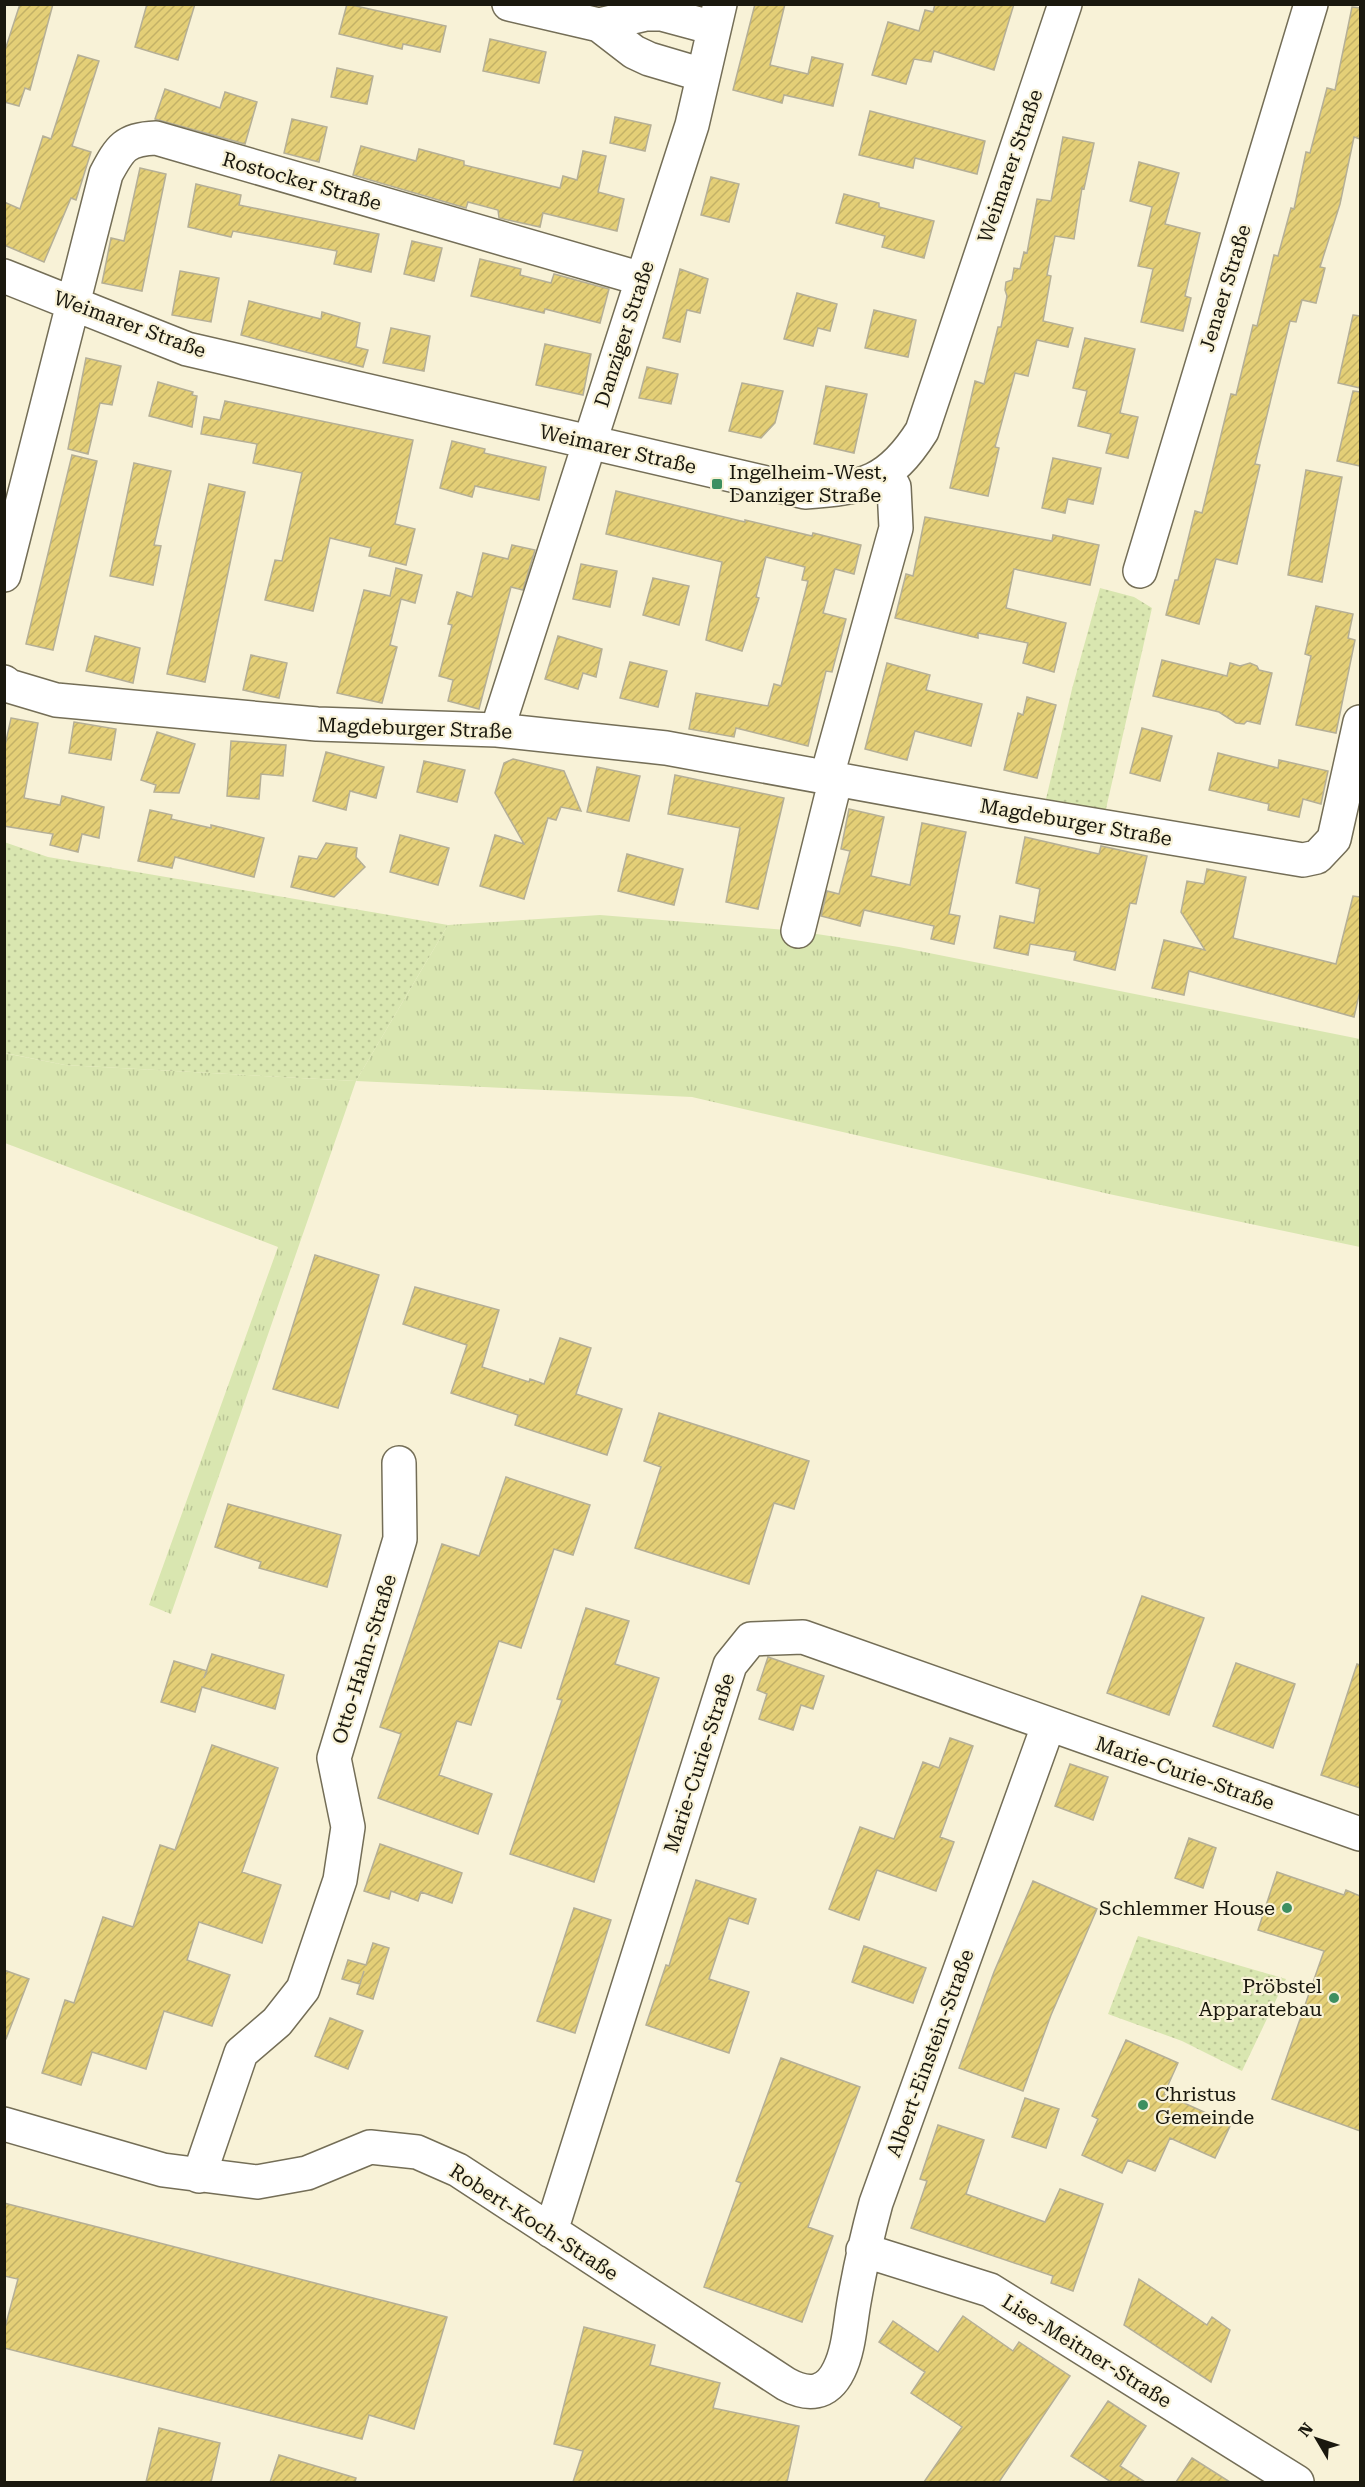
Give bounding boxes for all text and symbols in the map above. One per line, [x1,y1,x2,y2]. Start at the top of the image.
street label: Weimarer Straße [973,86,1047,246]
street label: Rostocker Straße [220,147,384,215]
street label: Jenaer Straße [1194,221,1256,355]
street label: Danziger Straße [589,258,659,410]
street label: Weimarer Straße [51,285,209,363]
street label: Weimarer Straße [537,419,699,479]
place label: Ingelheim-West, Danziger Straße [729,460,887,507]
marker: Ingelheim-West, Danziger Straße [710,477,724,491]
street label: Magdeburger Straße [317,713,513,743]
street label: Magdeburger Straße [978,793,1174,851]
street label: Otto-Hahn-Straße [327,1571,401,1747]
street label: Marie-Curie-Straße [659,1670,739,1856]
street label: Marie-Curie-Straße [1092,1731,1278,1815]
place label: Schlemmer House [1099,1896,1275,1920]
marker: Schlemmer House [1280,1901,1294,1915]
street label: Albert-Einstein-Straße [881,1946,979,2160]
place label: Pröbstel Apparatebau [1199,1974,1323,2021]
marker: Pröbstel Apparatebau [1327,1991,1341,2005]
place label: Christus Gemeinde [1155,2082,1254,2129]
marker: Christus Gemeinde [1136,2098,1150,2112]
street label: Robert-Koch-Straße [445,2159,623,2285]
street label: Lise-Meitner-Straße [998,2289,1176,2413]
north arrow [1287,2409,1347,2469]
text: N [1294,2419,1317,2441]

